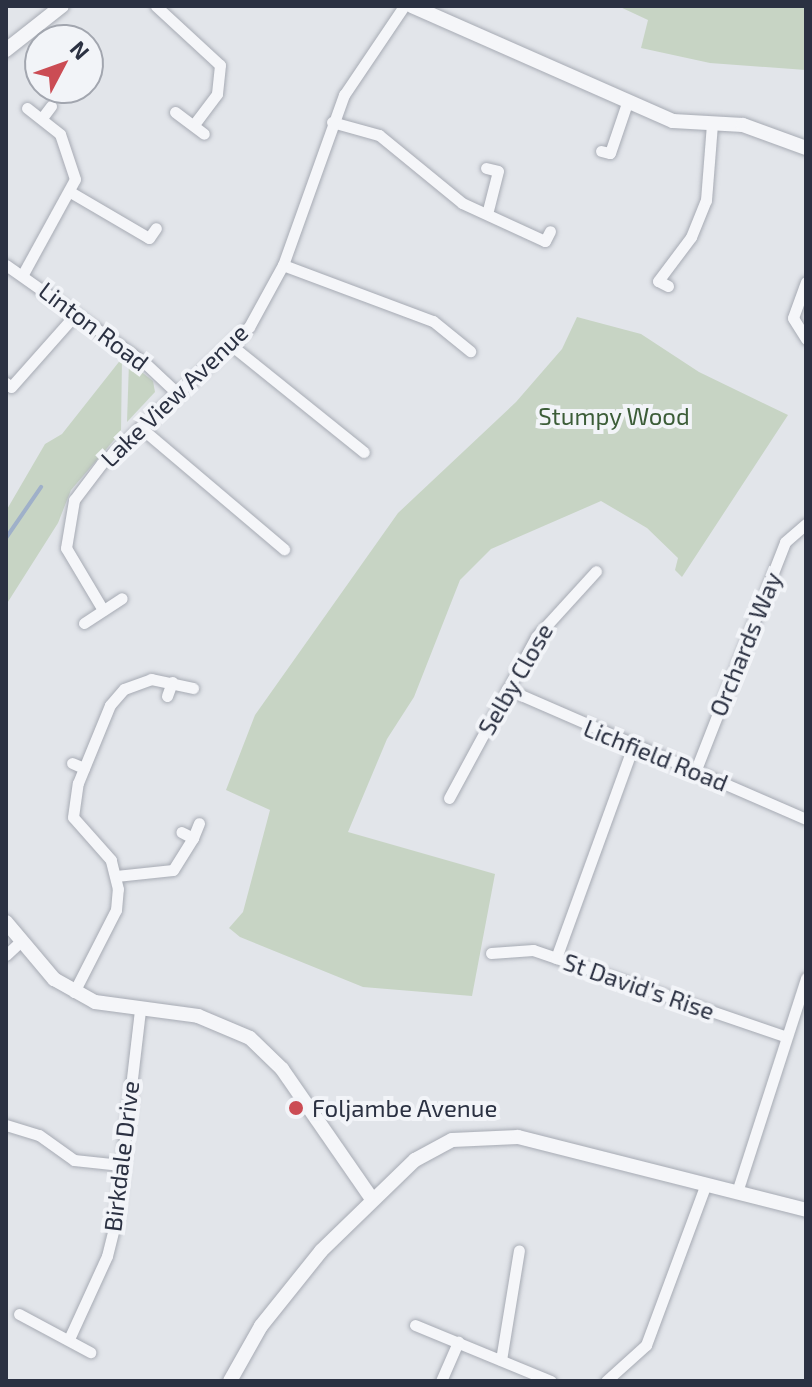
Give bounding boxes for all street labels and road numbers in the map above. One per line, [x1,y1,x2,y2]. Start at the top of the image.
street label: Linton Road [34,276,154,376]
street label: Lake View Avenue [94,317,254,473]
street label: Orchards Way [703,568,787,720]
street label: Selby Close [471,618,559,740]
street label: Lichfield Road [580,713,732,797]
street label: St David's Rise [560,947,718,1025]
street label: Birkdale Drive [97,1079,145,1233]

